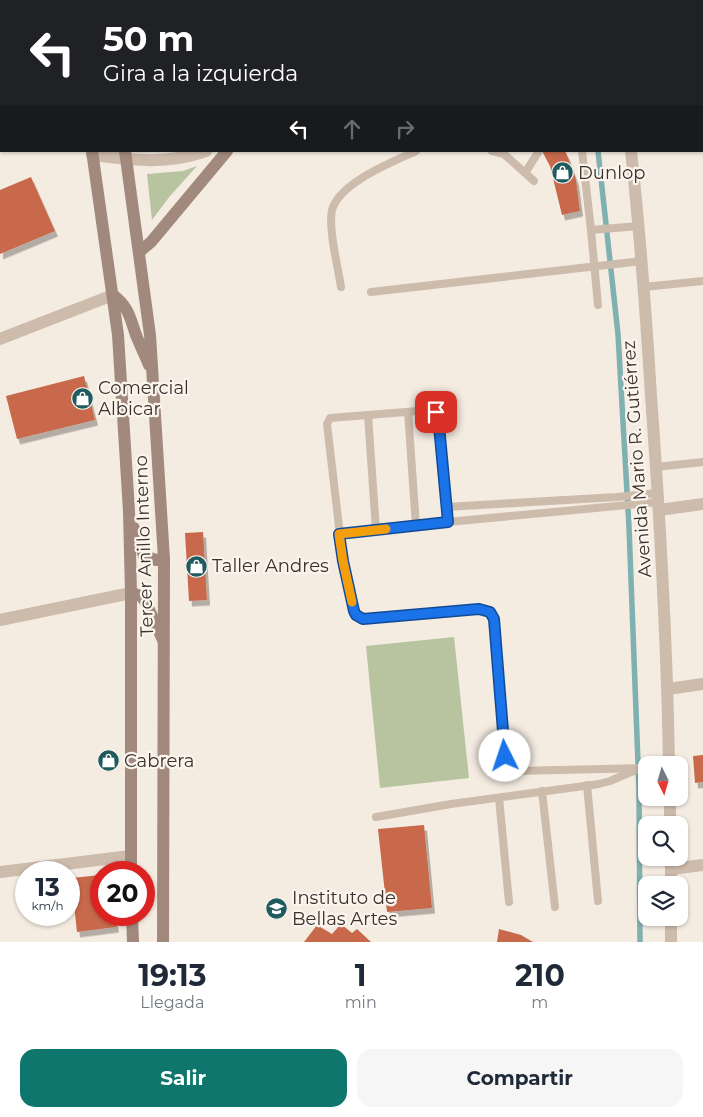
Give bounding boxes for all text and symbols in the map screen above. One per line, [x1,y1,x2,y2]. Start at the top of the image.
text: 50 m [103,17,194,60]
icon: left [20,20,85,85]
text: Gira a la izquierda [103,60,298,87]
icon: left [285,115,313,143]
icon: ahead [338,115,366,143]
icon: right [391,115,419,143]
shop icon: Dunlop [550,161,574,185]
place label: Dunlop [578,162,645,184]
street label: Avenida Mario R. Gutiérrez [618,340,656,578]
place label: Comercial Albicar [98,377,189,420]
shop icon: Comercial Albicar [70,386,94,410]
pin [415,391,457,433]
icon: arrive [422,398,450,426]
street label: Tercer Anillo Interno [130,455,158,637]
shop icon: Taller Andres [184,554,208,578]
place label: Taller Andres [212,555,329,577]
position arrow [478,729,530,781]
shop icon: Cabrera [96,749,120,773]
place label: Cabrera [124,750,194,772]
north arrow [638,756,688,806]
map controls [638,756,688,926]
button: search [638,816,688,866]
speed limit sign: 20 [90,861,155,926]
text: 13 [35,872,60,902]
button: layers [638,876,688,926]
place label: Instituto de Bellas Artes [292,887,397,930]
school or university icon: Instituto de Bellas Artes [264,896,288,920]
text: km/h [31,898,64,913]
text: 19:13 [138,957,206,994]
text: 1 [355,957,367,994]
text: 210 [515,957,565,994]
text: Llegada [140,993,204,1012]
text: min [345,993,377,1012]
text: m [531,993,548,1012]
button: Salir [20,1049,347,1107]
button: Compartir [357,1049,683,1107]

